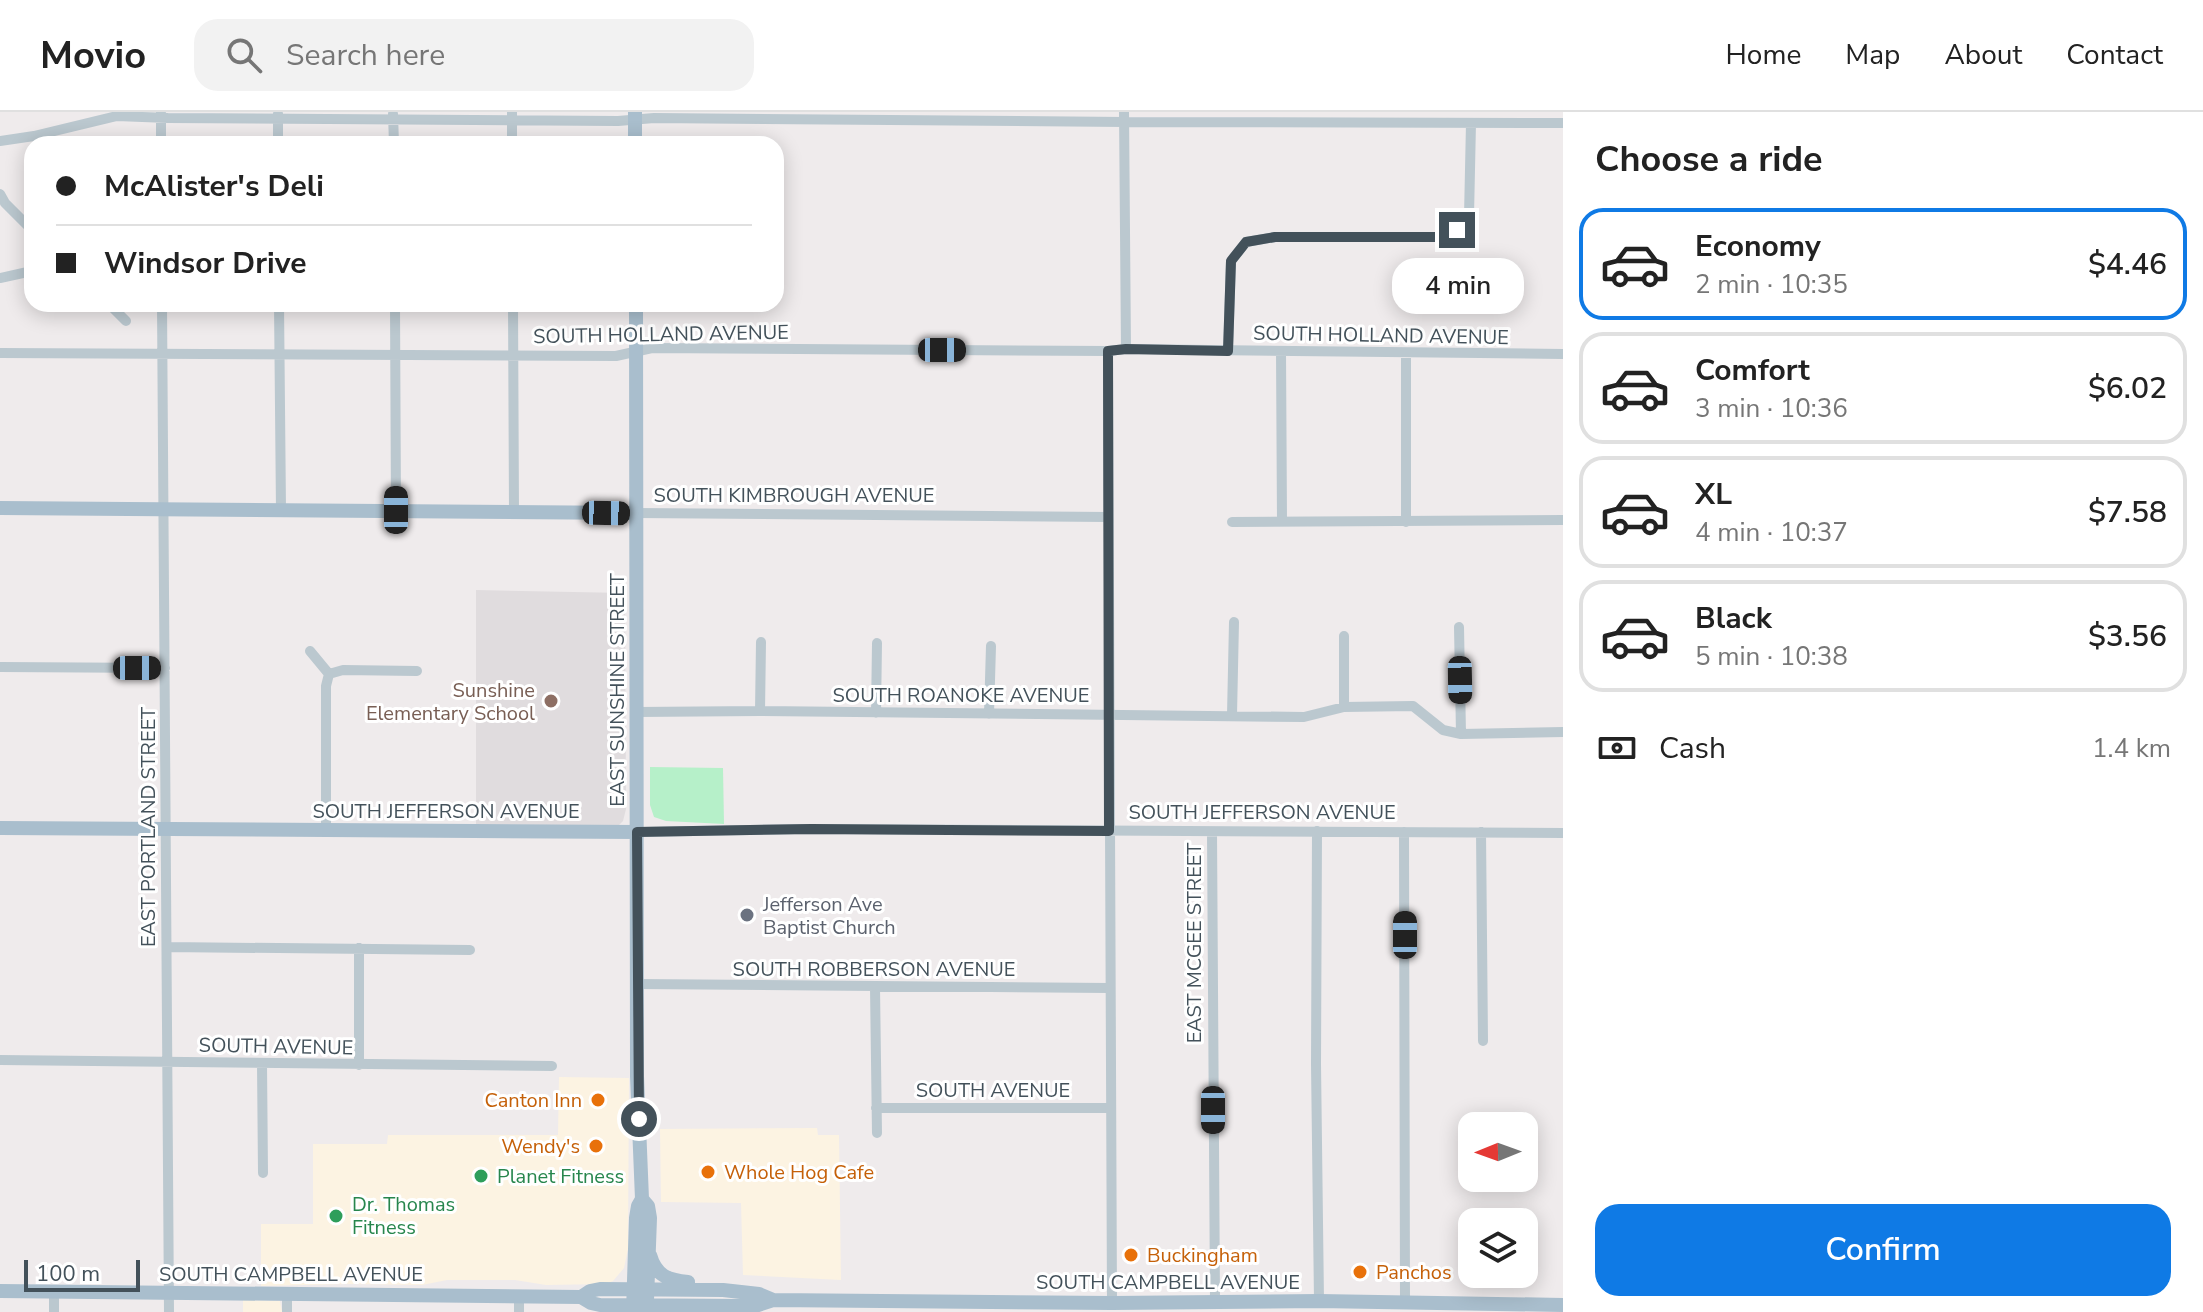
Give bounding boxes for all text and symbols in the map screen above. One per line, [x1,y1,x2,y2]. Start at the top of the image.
search box [194,19,754,91]
text: Movio [40,30,146,81]
icon: search [222,33,266,77]
text: Search here [286,35,445,76]
text: Home [1726,36,1801,74]
text: Map [1845,36,1900,74]
text: About [1944,36,2022,74]
text: Contact [2066,36,2163,74]
text: Choose a ride [1595,135,1823,184]
text: McAlister's Deli [104,166,324,207]
route end [1439,212,1475,248]
text: Economy [1695,226,1821,267]
icon: car [1599,228,1671,300]
text: Windsor Drive [104,243,306,284]
text: $4.46 [2088,244,2167,285]
callout: 4 min [1391,258,1523,314]
text: 2 min · 10:35 [1695,267,1848,302]
text: 4 min [1425,268,1491,303]
street label: SOUTH HOLLAND AVENUE [533,319,789,350]
street label: SOUTH HOLLAND AVENUE [1253,320,1509,351]
car [918,338,966,362]
text: Comfort [1695,350,1810,391]
icon: car [1599,352,1671,424]
text: $6.02 [2088,368,2167,409]
text: 3 min · 10:36 [1695,391,1848,426]
text: XL [1695,474,1732,515]
icon: car [1599,476,1671,548]
street label: SOUTH KIMBROUGH AVENUE [654,482,934,509]
car [384,486,408,534]
text: $7.58 [2088,492,2167,533]
car [582,501,630,525]
text: 4 min · 10:37 [1695,515,1848,550]
street label: EAST SUNSHINE STREET [604,573,631,807]
text: Black [1695,598,1772,639]
icon: car [1599,600,1671,672]
text: $3.56 [2088,616,2167,657]
text: 5 min · 10:38 [1695,639,1848,674]
car [113,656,161,680]
car [1448,656,1472,704]
place label: Sunshine Elementary School [366,677,535,727]
street label: SOUTH ROANOKE AVENUE [833,682,1089,709]
marker: Sunshine Elementary School [542,692,560,710]
street label: EAST PORTLAND STREET [135,707,162,947]
icon: cash [1595,726,1639,770]
text: Cash [1659,728,1726,769]
text: 1.4 km [2092,731,2171,766]
street label: SOUTH JEFFERSON AVENUE [312,798,580,825]
street label: SOUTH JEFFERSON AVENUE [1128,799,1396,826]
street label: EAST MCGEE STREET [1181,843,1208,1043]
place label: Jefferson Ave Baptist Church [762,891,896,941]
marker: Jefferson Ave Baptist Church [738,906,756,924]
car [1393,911,1417,959]
street label: SOUTH ROBBERSON AVENUE [733,956,1015,983]
street label: SOUTH AVENUE [198,1032,353,1061]
street label: SOUTH AVENUE [916,1077,1070,1104]
car [1201,1086,1225,1134]
place label: Canton Inn [485,1087,582,1114]
marker: Canton Inn [589,1091,607,1109]
route start [621,1101,657,1137]
north arrow [1458,1112,1538,1192]
map controls [1458,1112,1538,1288]
place label: Wendy's [501,1133,580,1160]
marker: Wendy's [587,1137,605,1155]
place label: Whole Hog Cafe [724,1159,874,1186]
place label: Planet Fitness [497,1163,624,1190]
marker: Whole Hog Cafe [699,1163,717,1181]
marker: Planet Fitness [472,1167,490,1185]
place label: Dr. Thomas Fitness [352,1191,455,1241]
button: Confirm [1595,1204,2171,1296]
marker: Dr. Thomas Fitness [327,1207,345,1225]
button: layers [1458,1208,1538,1288]
place label: Buckingham [1147,1242,1258,1269]
marker: Buckingham [1122,1246,1140,1264]
scale bar [24,1256,140,1292]
text: 100 m [36,1259,100,1289]
place label: Panchos [1376,1259,1452,1286]
street label: SOUTH CAMPBELL AVENUE [159,1261,423,1288]
marker: Panchos [1351,1263,1369,1281]
street label: SOUTH CAMPBELL AVENUE [1036,1269,1300,1296]

